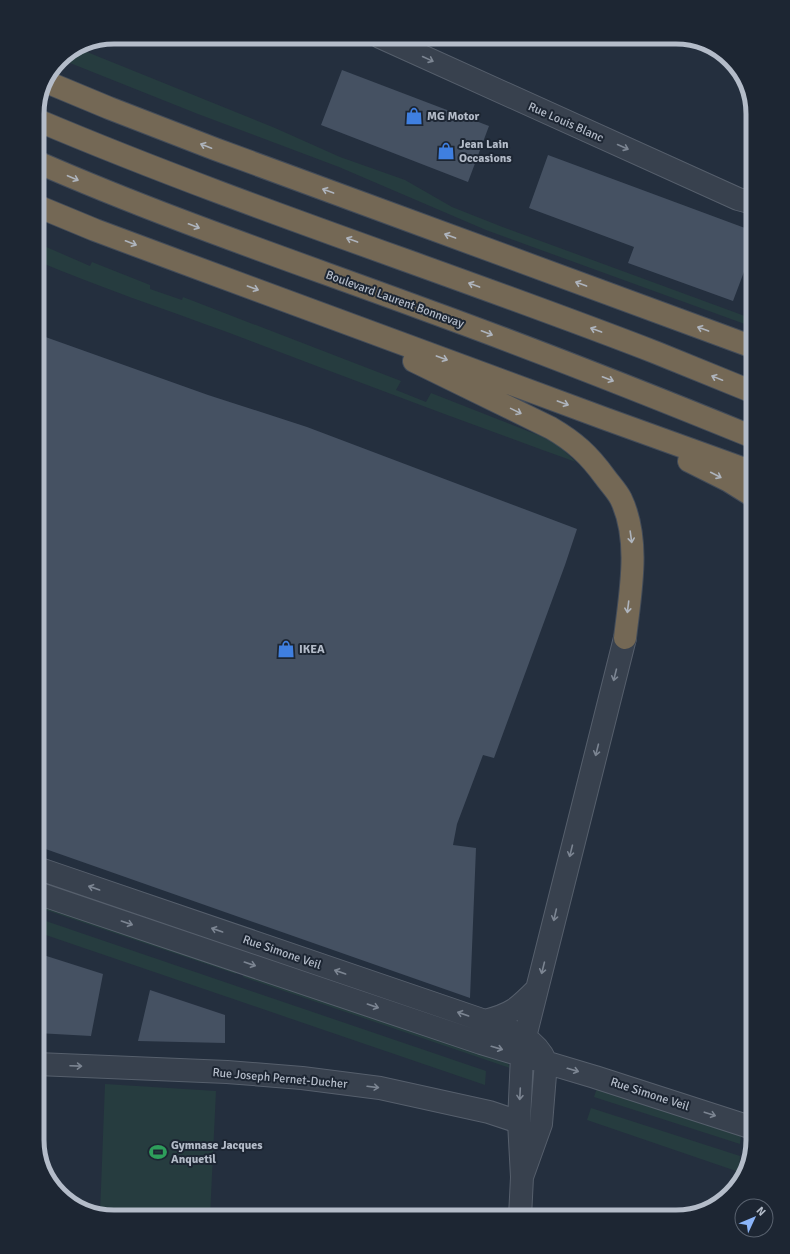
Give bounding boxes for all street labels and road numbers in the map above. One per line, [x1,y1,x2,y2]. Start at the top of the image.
street label: Rue Louis Blanc [526,99,606,146]
street label: Boulevard Laurent Bonnevay [324,267,466,332]
street label: Rue Simone Veil [241,932,324,973]
street label: Rue Joseph Pernet-Ducher [212,1065,349,1092]
street label: Rue Simone Veil [608,1075,692,1114]

